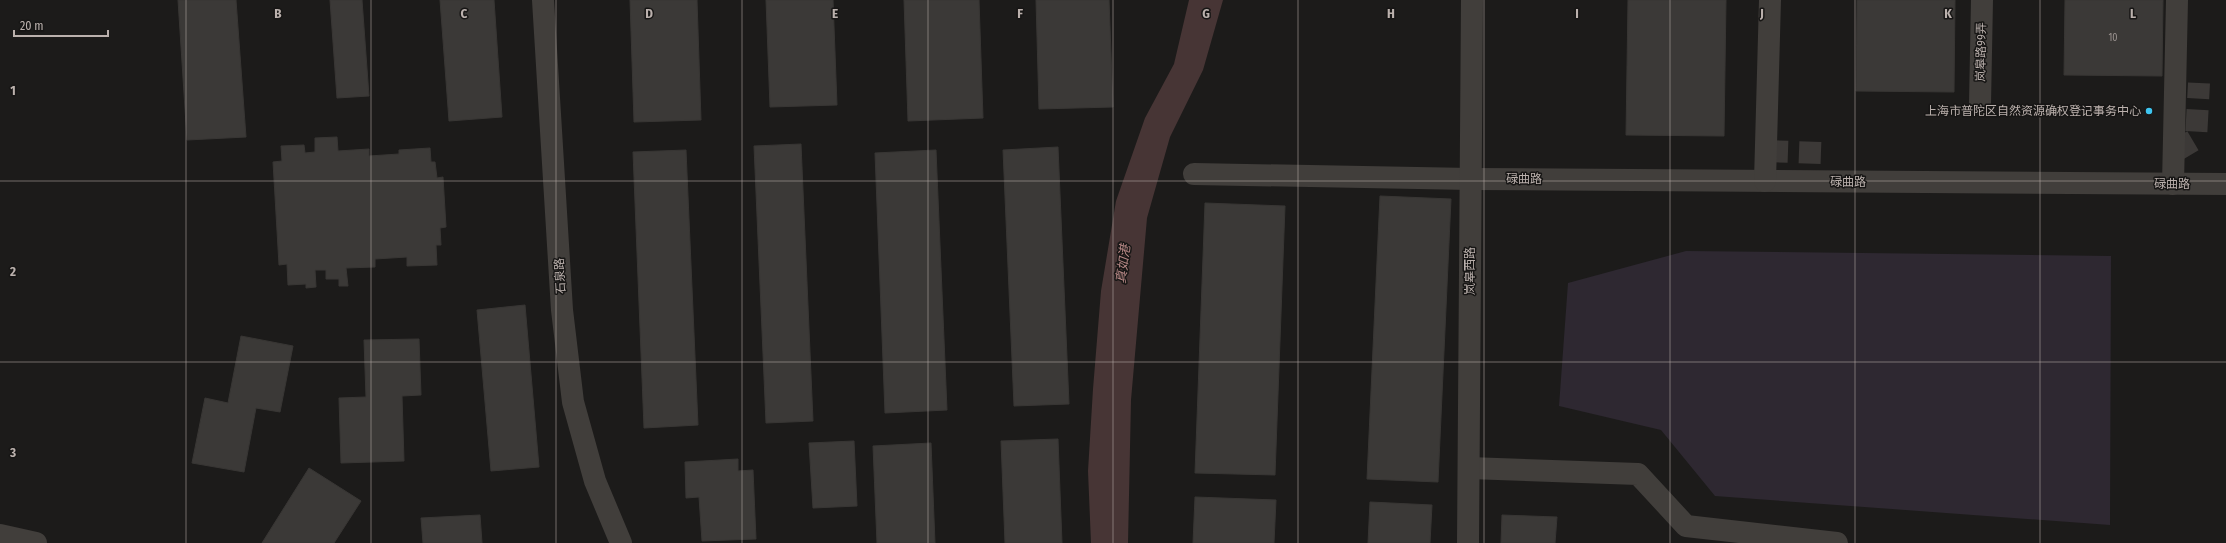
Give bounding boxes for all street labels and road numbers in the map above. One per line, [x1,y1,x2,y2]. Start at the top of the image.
street label: 岚皋路99弄 [1973,22,1989,82]
street label: 碌曲路 [1506,172,1542,186]
street label: 碌曲路 [1830,175,1866,189]
street label: 碌曲路 [2154,177,2190,191]
street label: 岚皋西路 [1463,247,1477,295]
street label: 石泉路 [552,258,568,294]

